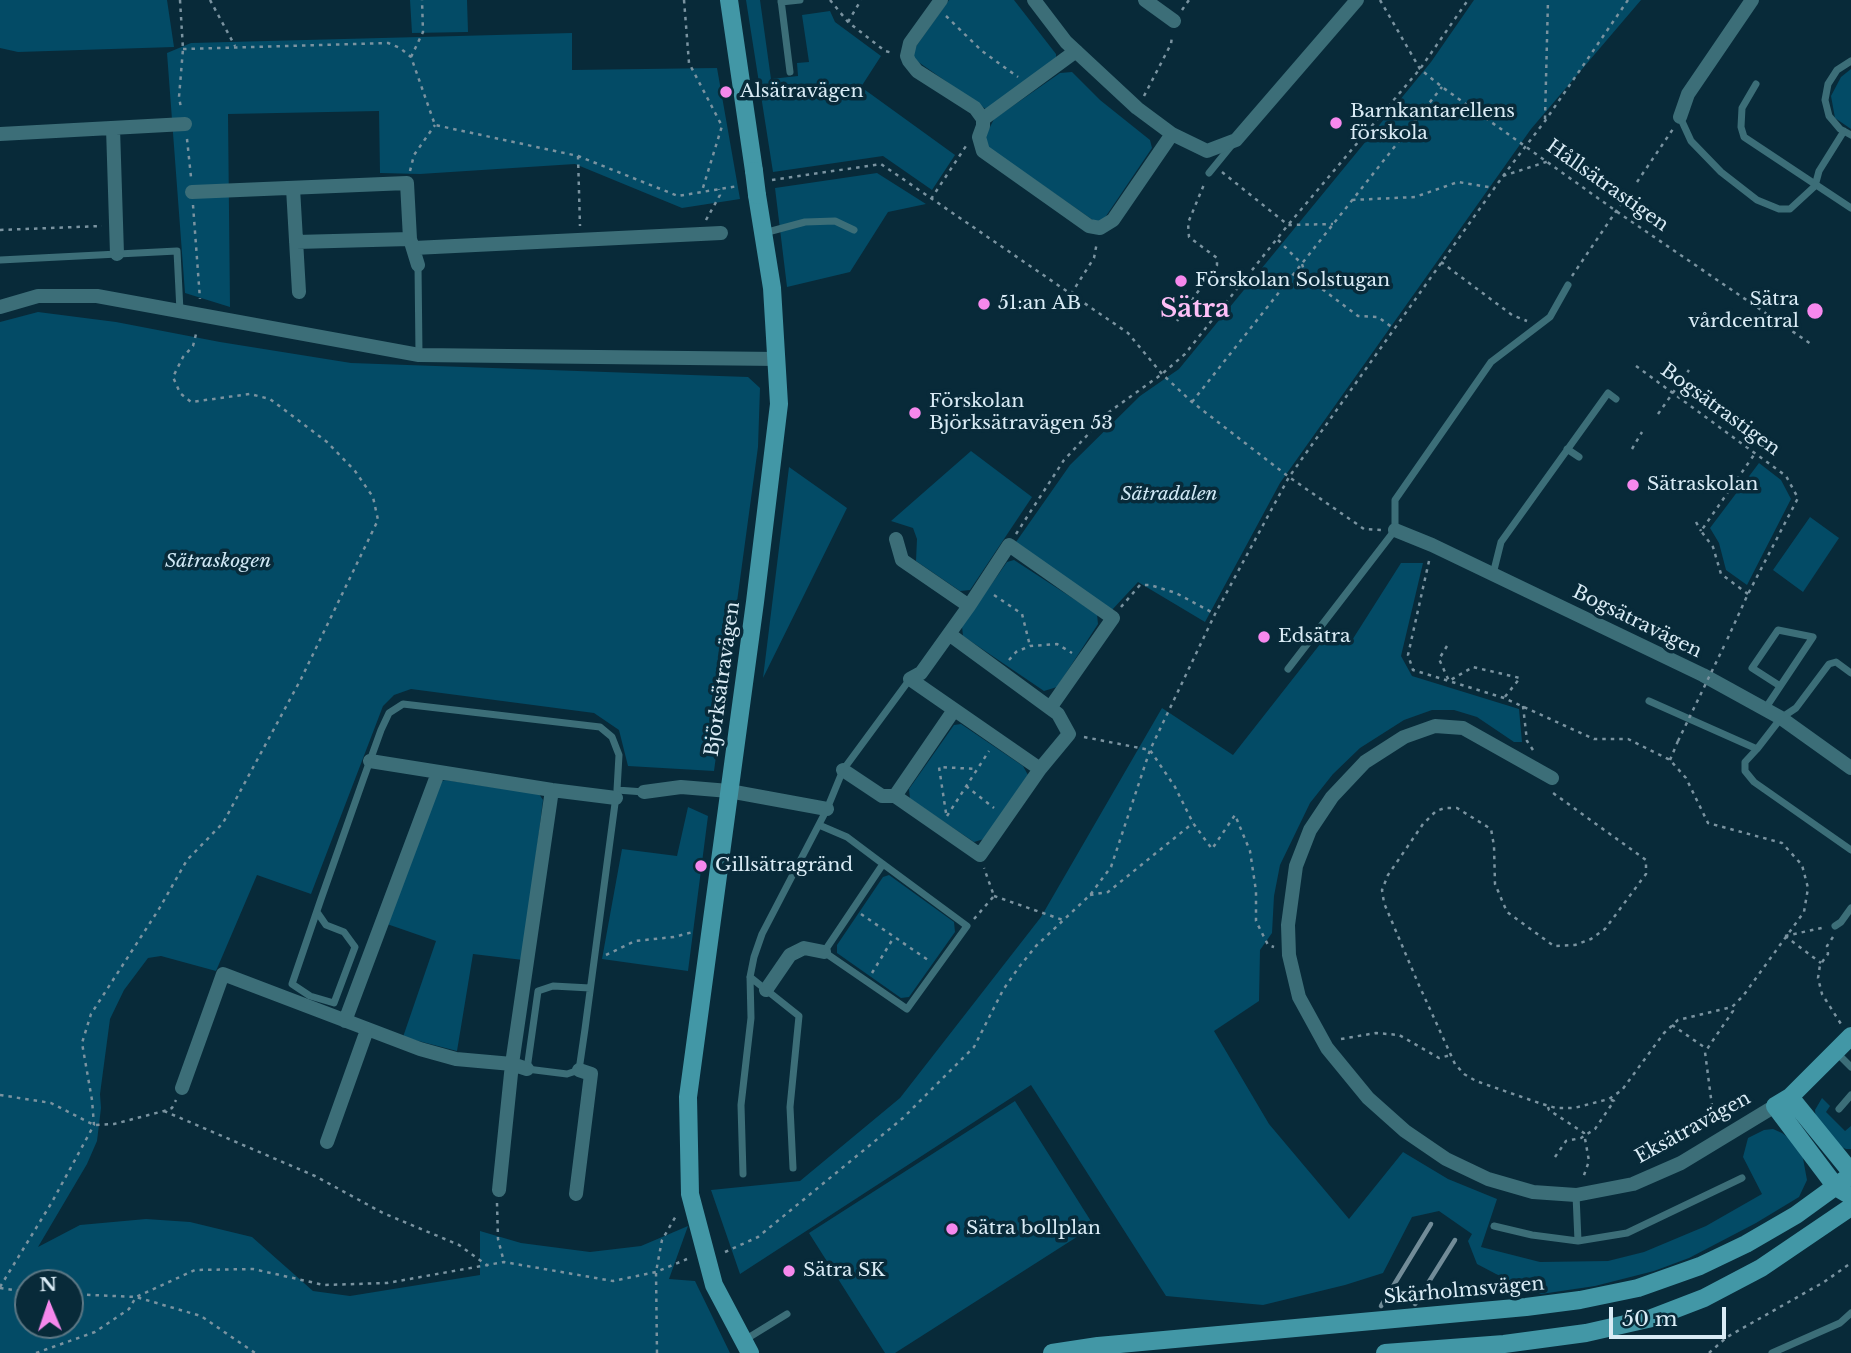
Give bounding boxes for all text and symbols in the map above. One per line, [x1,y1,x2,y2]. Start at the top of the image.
place label: Alsätravägen [740,81,864,103]
marker: Alsätravägen [718,84,734,100]
place label: Barnkantarellens förskola [1350,101,1515,145]
marker: Barnkantarellens förskola [1328,115,1344,131]
street label: Hållsätrastigen [1542,135,1672,237]
place label: Förskolan Solstugan [1195,270,1390,292]
marker: Förskolan Solstugan [1173,273,1189,289]
place label: Sätra vårdcentral [1688,289,1799,333]
place label: 51:an AB [998,293,1081,315]
district label: Sätra [1160,294,1230,326]
marker: 51:an AB [976,296,992,312]
marker: Sätra vårdcentral [1805,301,1825,321]
street label: Bogsätrastigen [1656,359,1784,461]
place label: Förskolan Björksätravägen 53 [929,391,1113,435]
marker: Förskolan Björksätravägen 53 [907,405,923,421]
place label: Sätraskolan [1647,474,1758,496]
marker: Sätraskolan [1625,477,1641,493]
park label: Sätradalen [1121,484,1217,506]
park label: Sätraskogen [165,551,271,573]
street label: Bogsätravägen [1569,581,1705,663]
street label: Björksätravägen [701,600,745,758]
place label: Edsätra [1278,626,1351,648]
marker: Edsätra [1256,629,1272,645]
place label: Gillsätragränd [715,855,853,877]
marker: Gillsätragränd [693,858,709,874]
street label: Eksätravägen [1631,1087,1755,1169]
place label: Sätra bollplan [966,1218,1101,1240]
marker: Sätra bollplan [944,1221,960,1237]
place label: Sätra SK [803,1260,885,1282]
marker: Sätra SK [781,1263,797,1279]
north arrow [14,1269,84,1339]
text: N [39,1273,58,1296]
street label: Skärholmsvägen [1383,1273,1545,1309]
scale bar [1613,1294,1730,1338]
text: 50 m [1622,1306,1677,1332]

